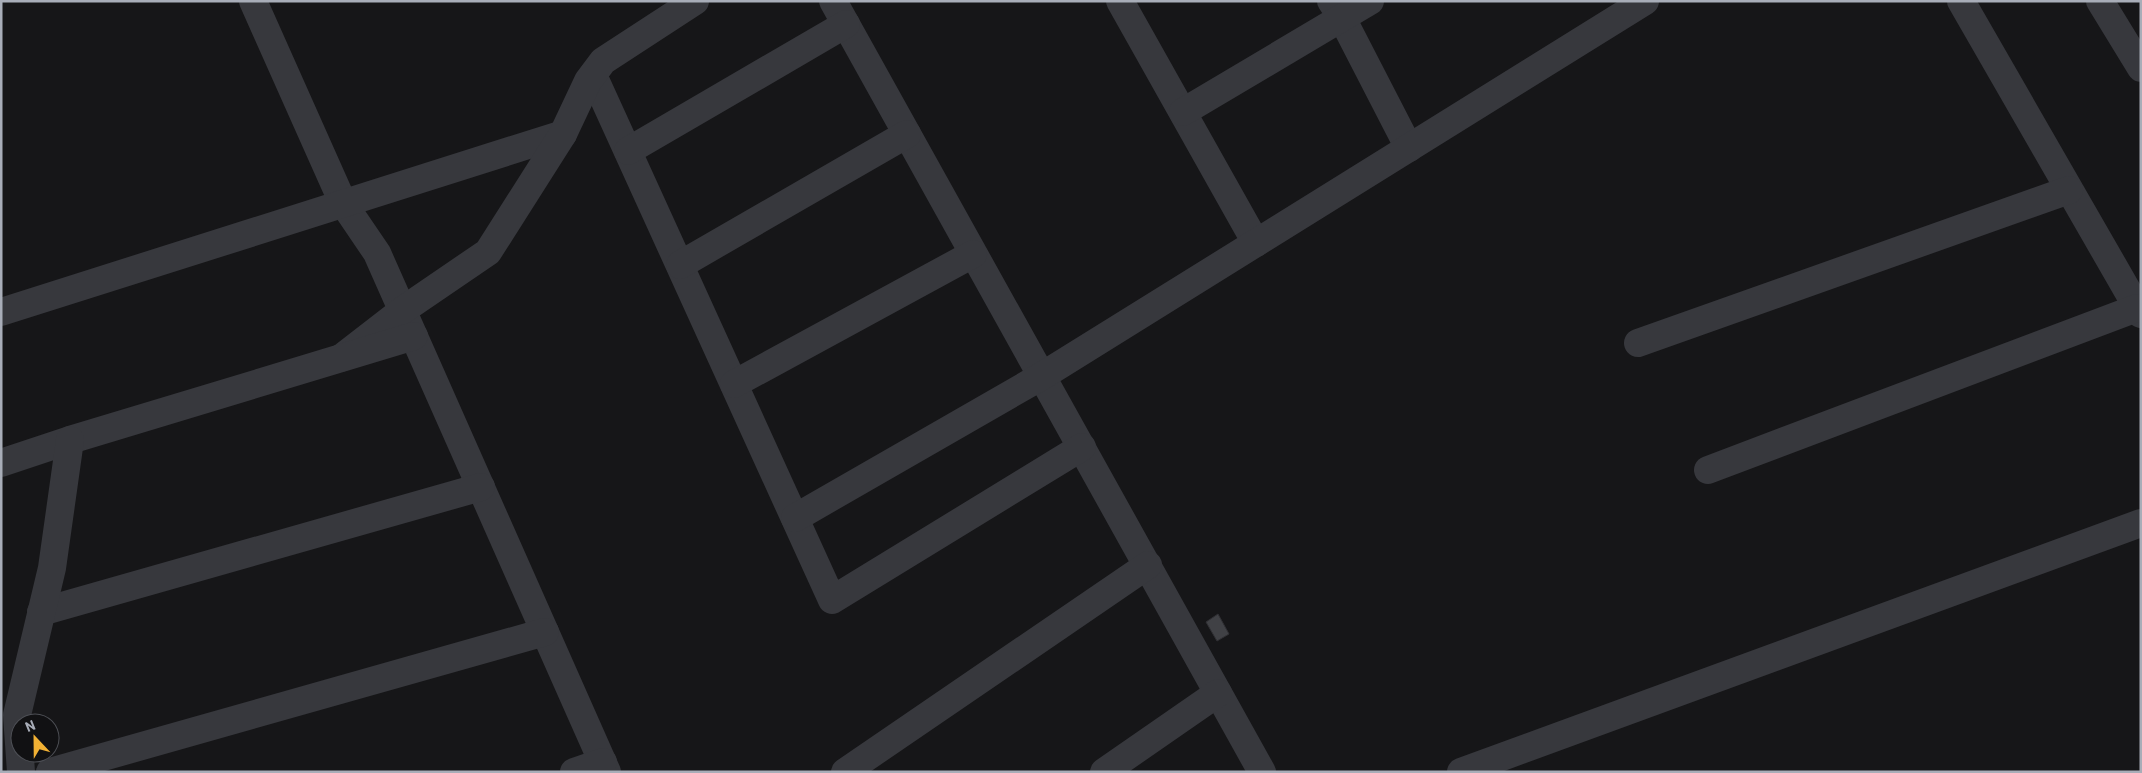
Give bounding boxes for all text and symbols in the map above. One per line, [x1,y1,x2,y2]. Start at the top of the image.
north arrow [10,713,60,763]
text: N [22,716,37,735]

